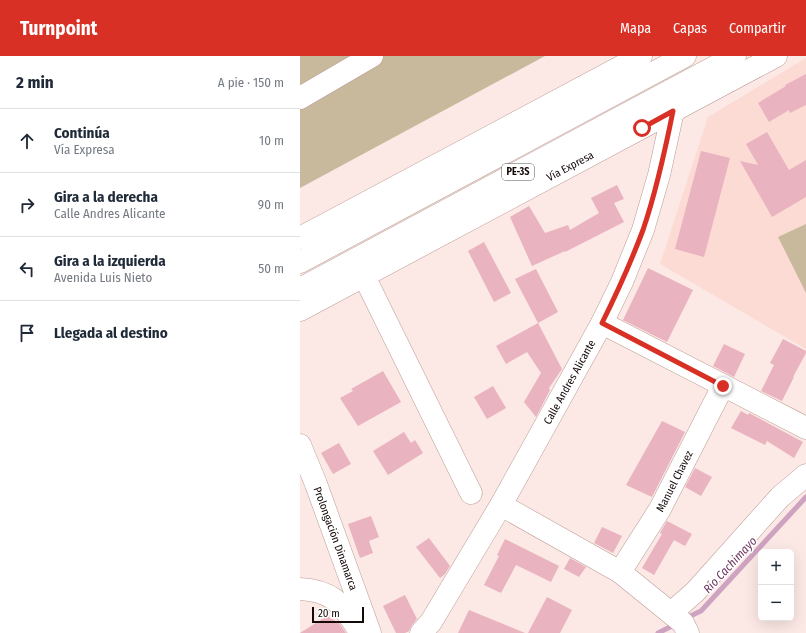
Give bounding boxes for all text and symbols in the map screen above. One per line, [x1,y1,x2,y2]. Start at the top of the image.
text: Turnpoint [20,17,97,40]
text: Mapa [620,20,651,37]
text: Capas [673,20,707,37]
text: Compartir [729,20,786,37]
text: 2 min [16,72,54,93]
text: A pie · 150 m [218,75,284,90]
route start [633,119,651,137]
text: Continúa [54,124,110,142]
icon: ahead [16,130,38,152]
text: 10 m [259,133,284,148]
text: Vía Expresa [54,142,115,157]
street label: Vía Expresa [544,148,596,184]
road number: PE-3S [502,164,534,180]
text: Gira a la derecha [54,188,158,206]
icon: right [16,194,38,216]
text: 90 m [258,197,284,212]
text: Calle Andres Alicante [54,206,166,221]
text: Gira a la izquierda [54,252,166,270]
icon: left [16,258,38,280]
text: 50 m [258,261,284,276]
text: Avenida Luis Nieto [54,270,152,285]
icon: arrive [16,322,38,344]
text: Llegada al destino [54,324,168,342]
street label: Calle Andres Alicante [541,337,598,426]
route end [714,377,732,395]
street label: Manuel Chavez [653,448,696,514]
street label: Prolongación Dinamarca [311,485,360,592]
water label: Río Cachimayo [700,534,760,596]
map controls [758,549,794,621]
button: + [758,549,794,585]
button: − [758,585,794,621]
scale bar [312,605,364,624]
text: 20 m [318,607,340,620]

